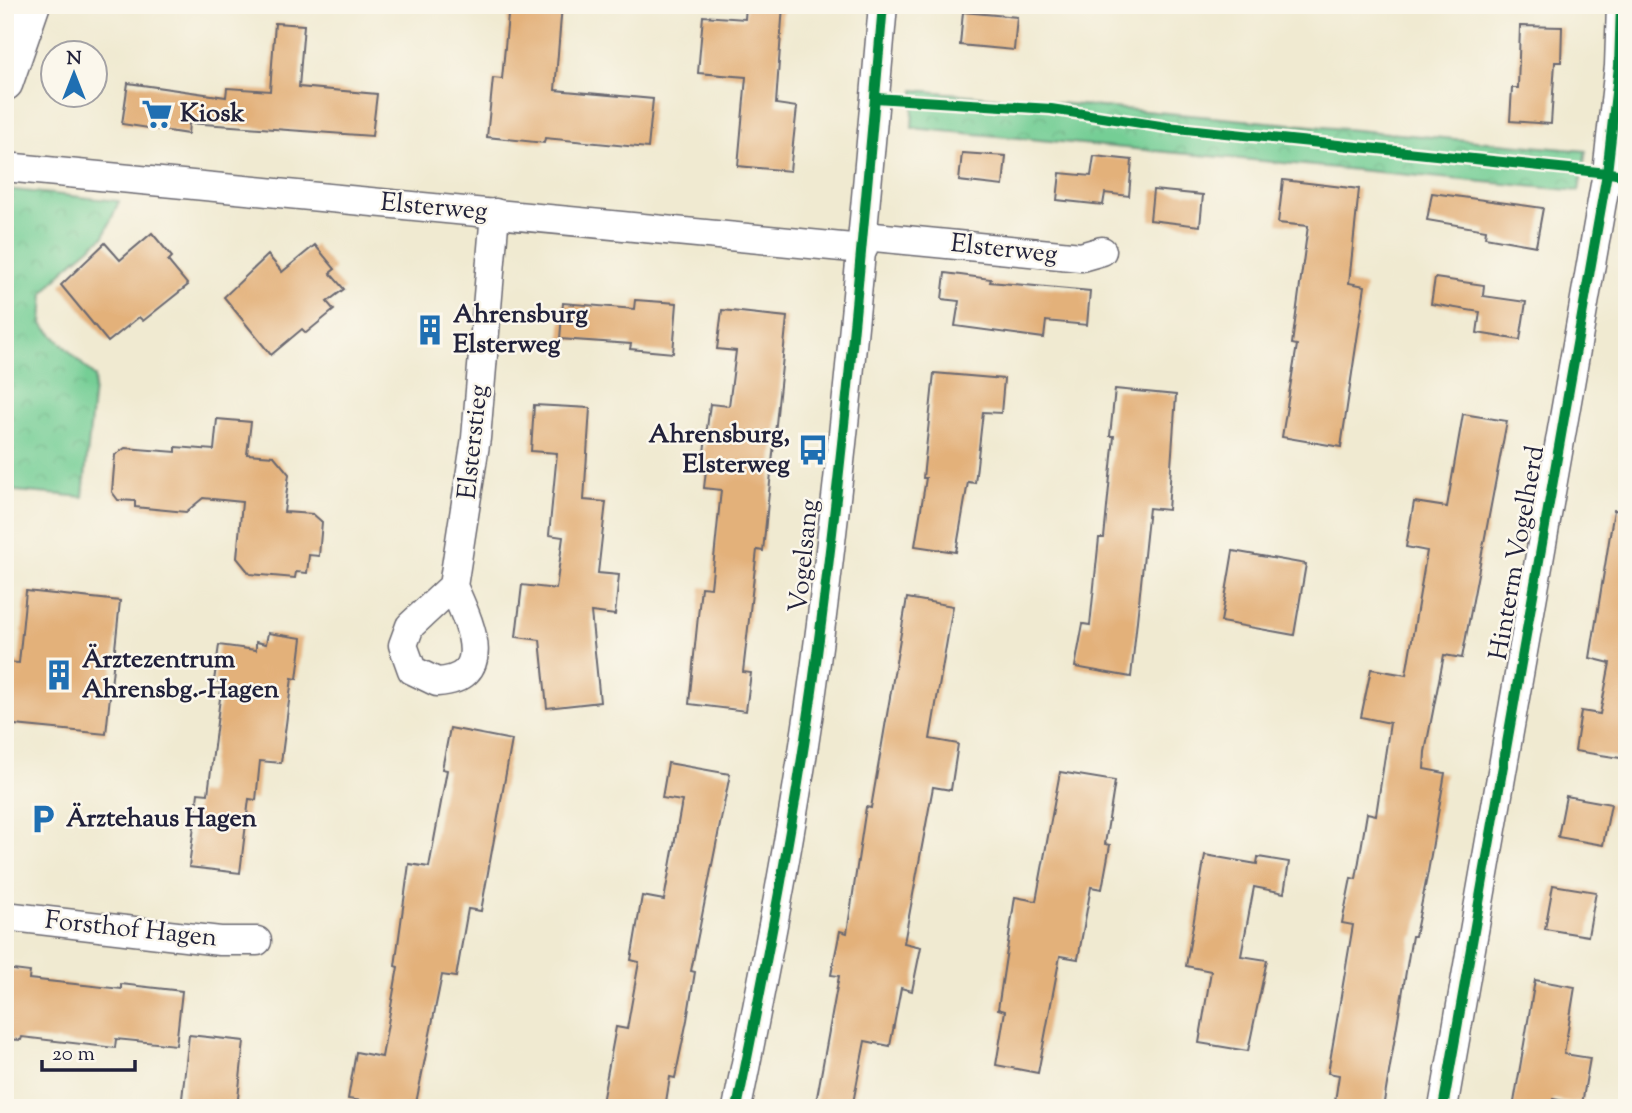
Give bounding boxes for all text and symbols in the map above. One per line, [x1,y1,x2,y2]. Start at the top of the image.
north arrow [38,38,108,108]
text: N [66,46,82,73]
place label: Kiosk [180,96,246,133]
supermarket icon: Kiosk [140,97,174,131]
street label: Elsterweg [379,185,489,231]
street label: Elsterweg [949,226,1059,274]
place label: Ahrensburg Elsterweg [453,297,588,364]
building icon: Ahrensburg Elsterweg [413,313,447,347]
street label: Elsterstieg [450,383,498,501]
place label: Ahrensburg, Elsterweg [649,417,790,484]
bus stop icon: Ahrensburg, Elsterweg [796,433,830,467]
street label: Hinterm Vogelherd [1481,443,1555,663]
street label: Vogelsang [781,497,829,615]
place label: Ärztezentrum Ahrensbg.-Hagen [82,642,280,709]
building icon: Ärztezentrum Ahrensbg.-Hagen [42,658,76,692]
place label: Ärztehaus Hagen [66,801,258,838]
parking icon: Ärztehaus Hagen [26,802,60,836]
street label: Forsthof Hagen [43,903,219,957]
scale bar [42,1029,135,1073]
text: 20 m [52,1040,95,1070]

